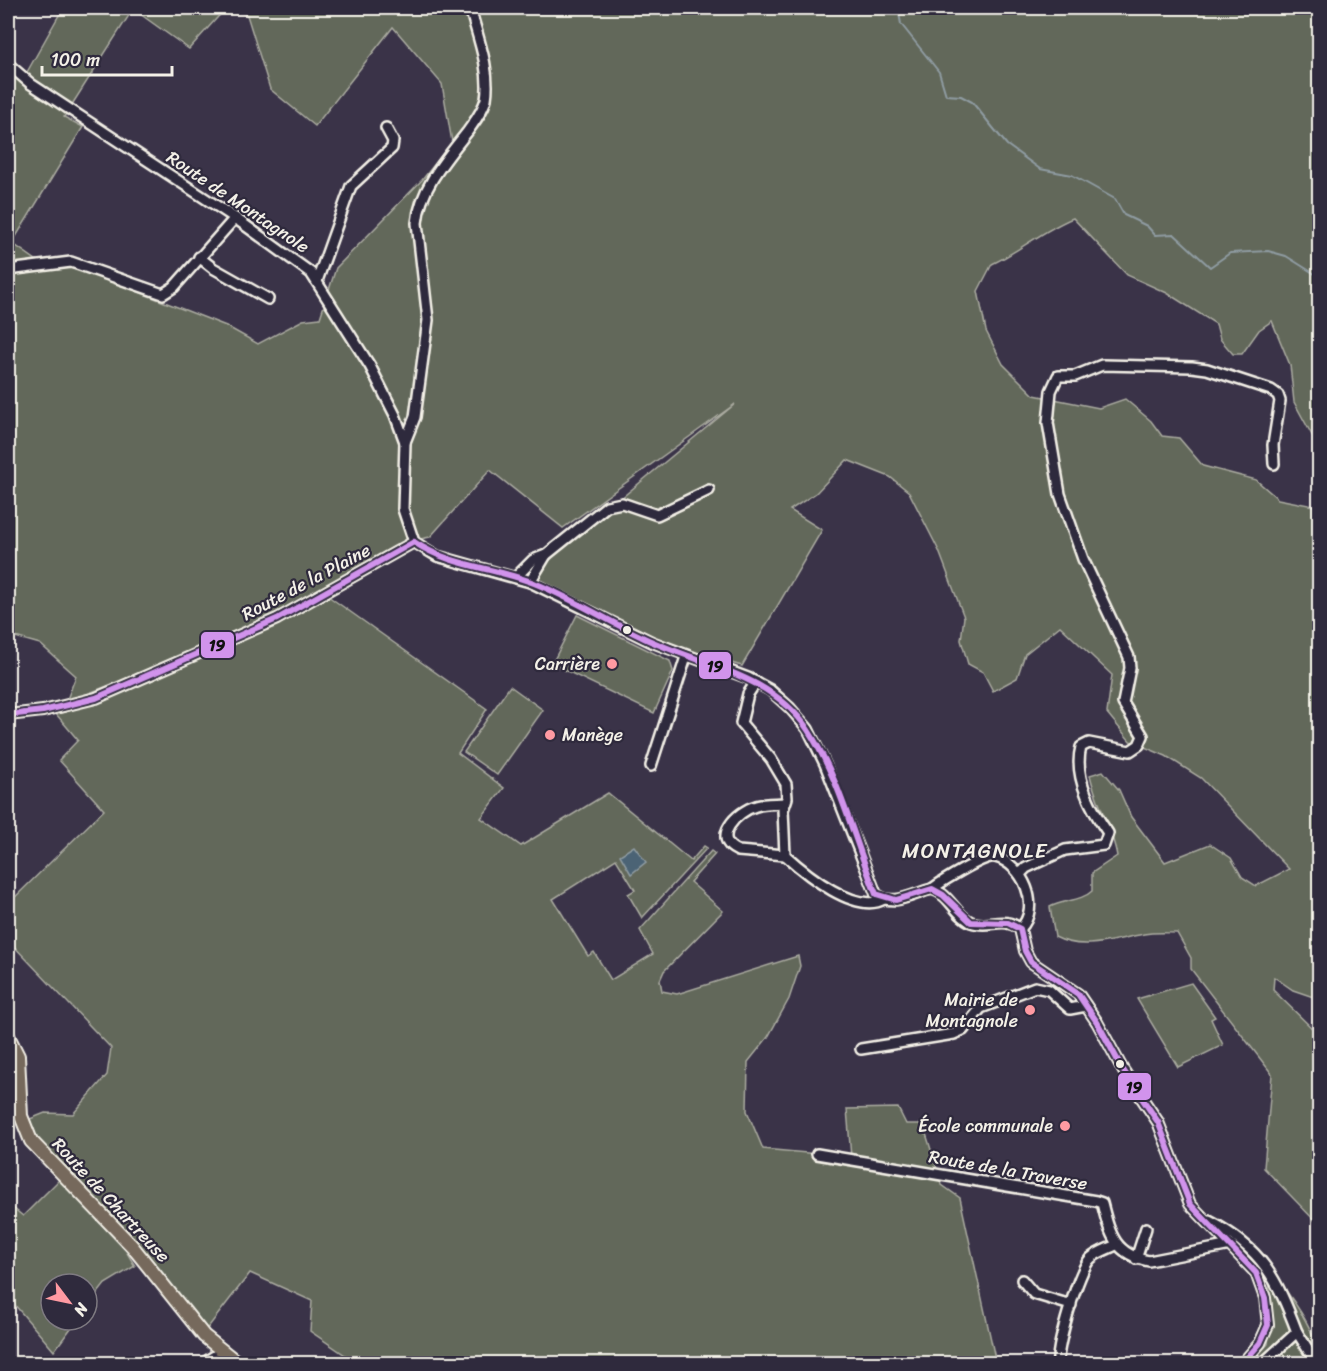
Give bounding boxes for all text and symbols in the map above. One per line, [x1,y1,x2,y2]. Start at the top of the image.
scale bar [42,39,172,77]
text: 100 m [51,44,100,76]
street label: Route de Montagnole [160,142,316,262]
street label: Route de la Plaine [236,534,376,630]
unlabelled marker [621,624,633,636]
line badge: 19 [200,631,235,659]
text: 19 [209,631,226,660]
place label: Carrière [535,648,600,680]
line badge: 19 [698,651,732,680]
text: 19 [707,652,724,681]
marker: Carrière [605,657,619,671]
place label: Manège [562,719,623,751]
marker: Manège [543,728,557,742]
district label: MONTAGNOLE [902,832,1048,870]
place label: Mairie de Montagnole [925,984,1018,1037]
marker: Mairie de Montagnole [1023,1003,1037,1017]
unlabelled marker [1114,1058,1126,1070]
line badge: 19 [1117,1072,1152,1101]
text: 19 [1126,1073,1143,1102]
place label: École communale [918,1110,1053,1142]
marker: École communale [1058,1119,1072,1133]
street label: Route de Chartreuse [44,1130,178,1270]
street label: Route de la Traverse [926,1140,1090,1200]
north arrow [39,1272,99,1332]
text: N [66,1296,97,1323]

